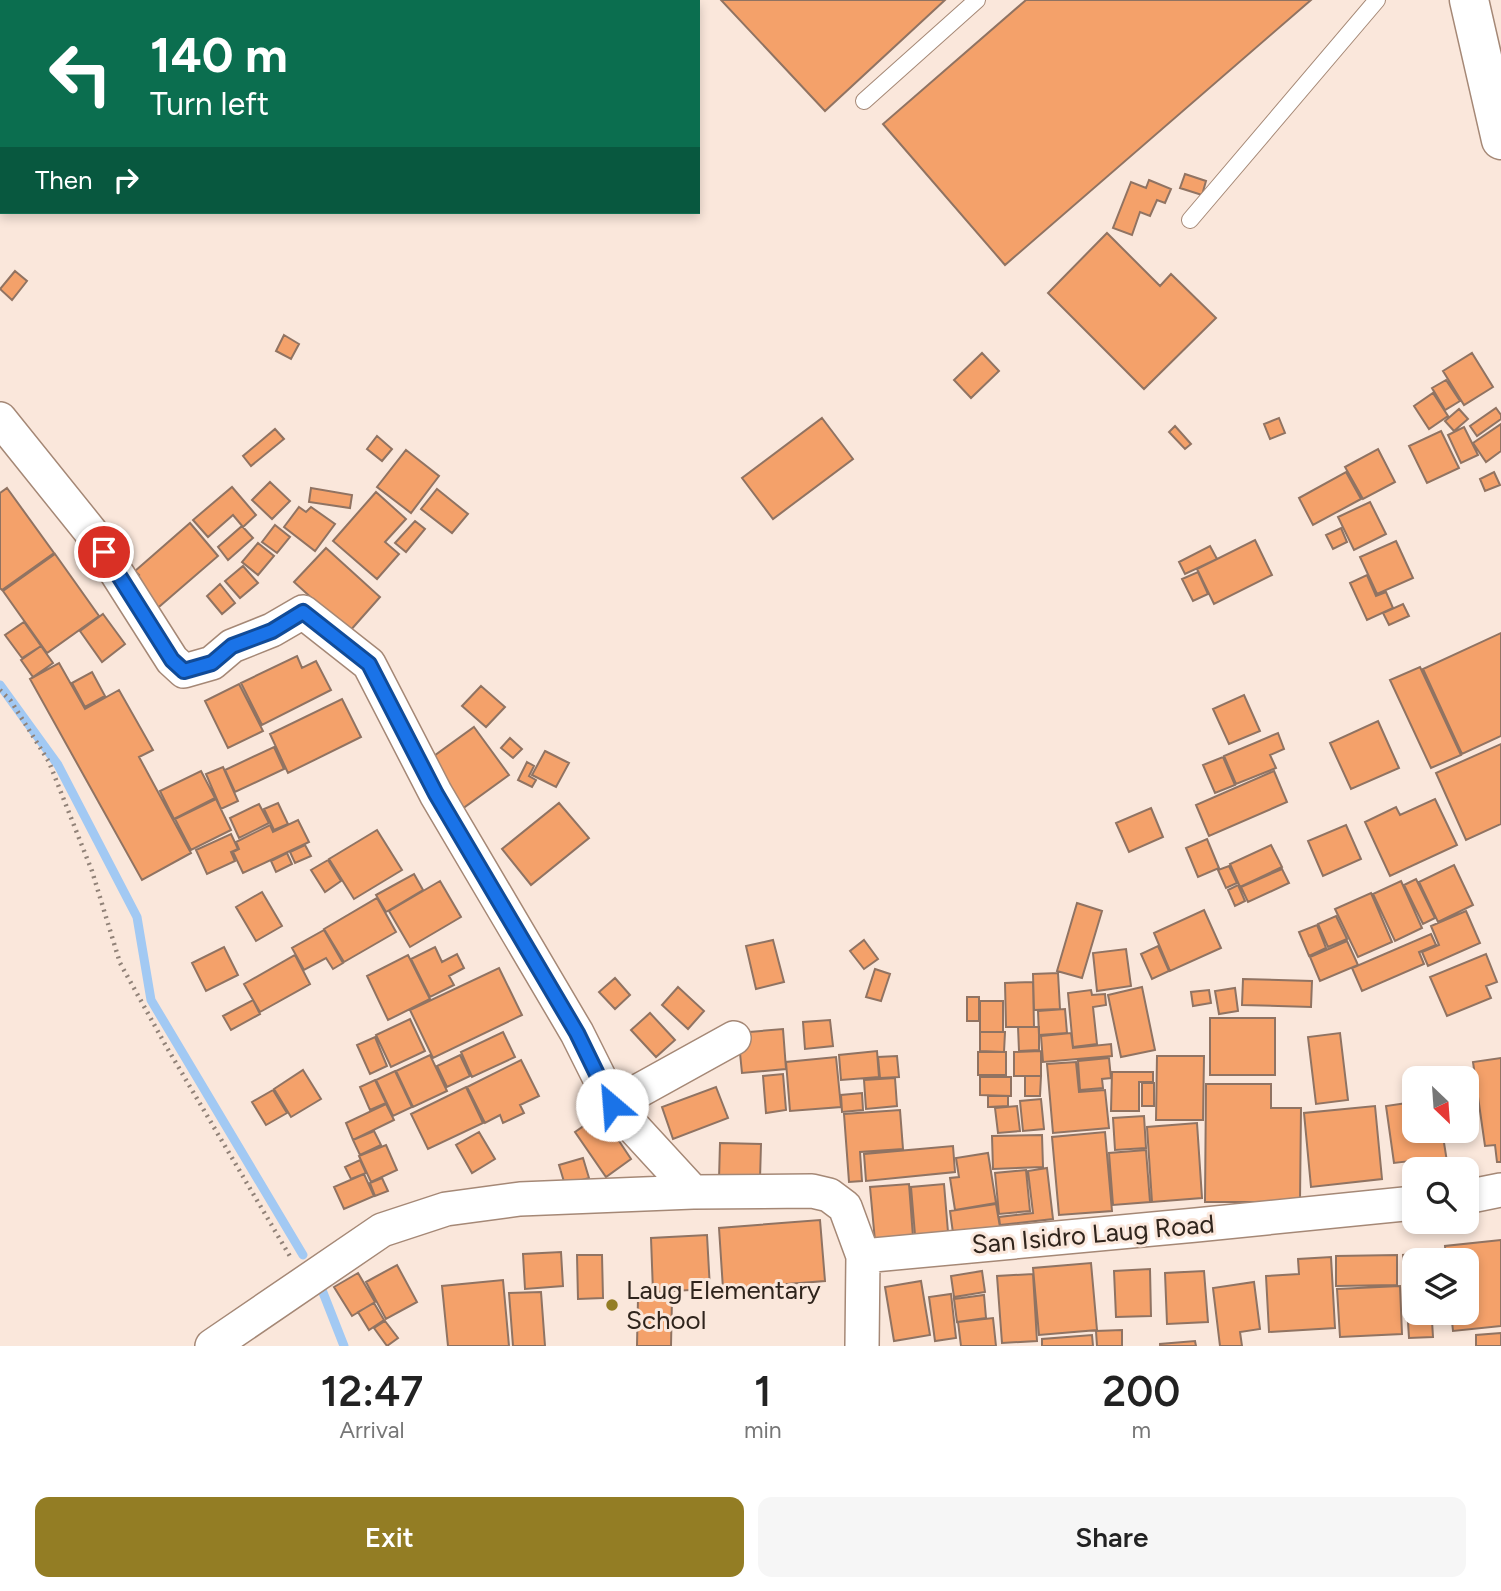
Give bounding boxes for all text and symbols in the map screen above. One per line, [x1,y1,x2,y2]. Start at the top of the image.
text: 140 m [150,25,288,84]
icon: left [35,28,126,119]
text: Turn left [150,85,269,123]
icon: right [107,161,145,199]
text: Then [35,164,93,196]
pin [74,522,134,582]
icon: arrive [85,533,123,571]
north arrow [1402,1066,1479,1143]
map controls [1402,1066,1479,1325]
position arrow [575,1068,649,1142]
button: search [1402,1157,1479,1234]
street label: San Isidro Laug Road [970,1207,1216,1261]
button: layers [1402,1248,1479,1325]
place label: Laug Elementary School [626,1274,821,1336]
marker: Laug Elementary School [604,1297,620,1313]
text: 12:47 [321,1366,423,1417]
text: 1 [754,1366,772,1417]
text: 200 [1102,1366,1180,1417]
text: Arrival [340,1416,404,1444]
text: min [744,1416,782,1444]
text: m [1132,1416,1151,1444]
button: Exit [35,1497,744,1577]
button: Share [758,1497,1466,1577]

